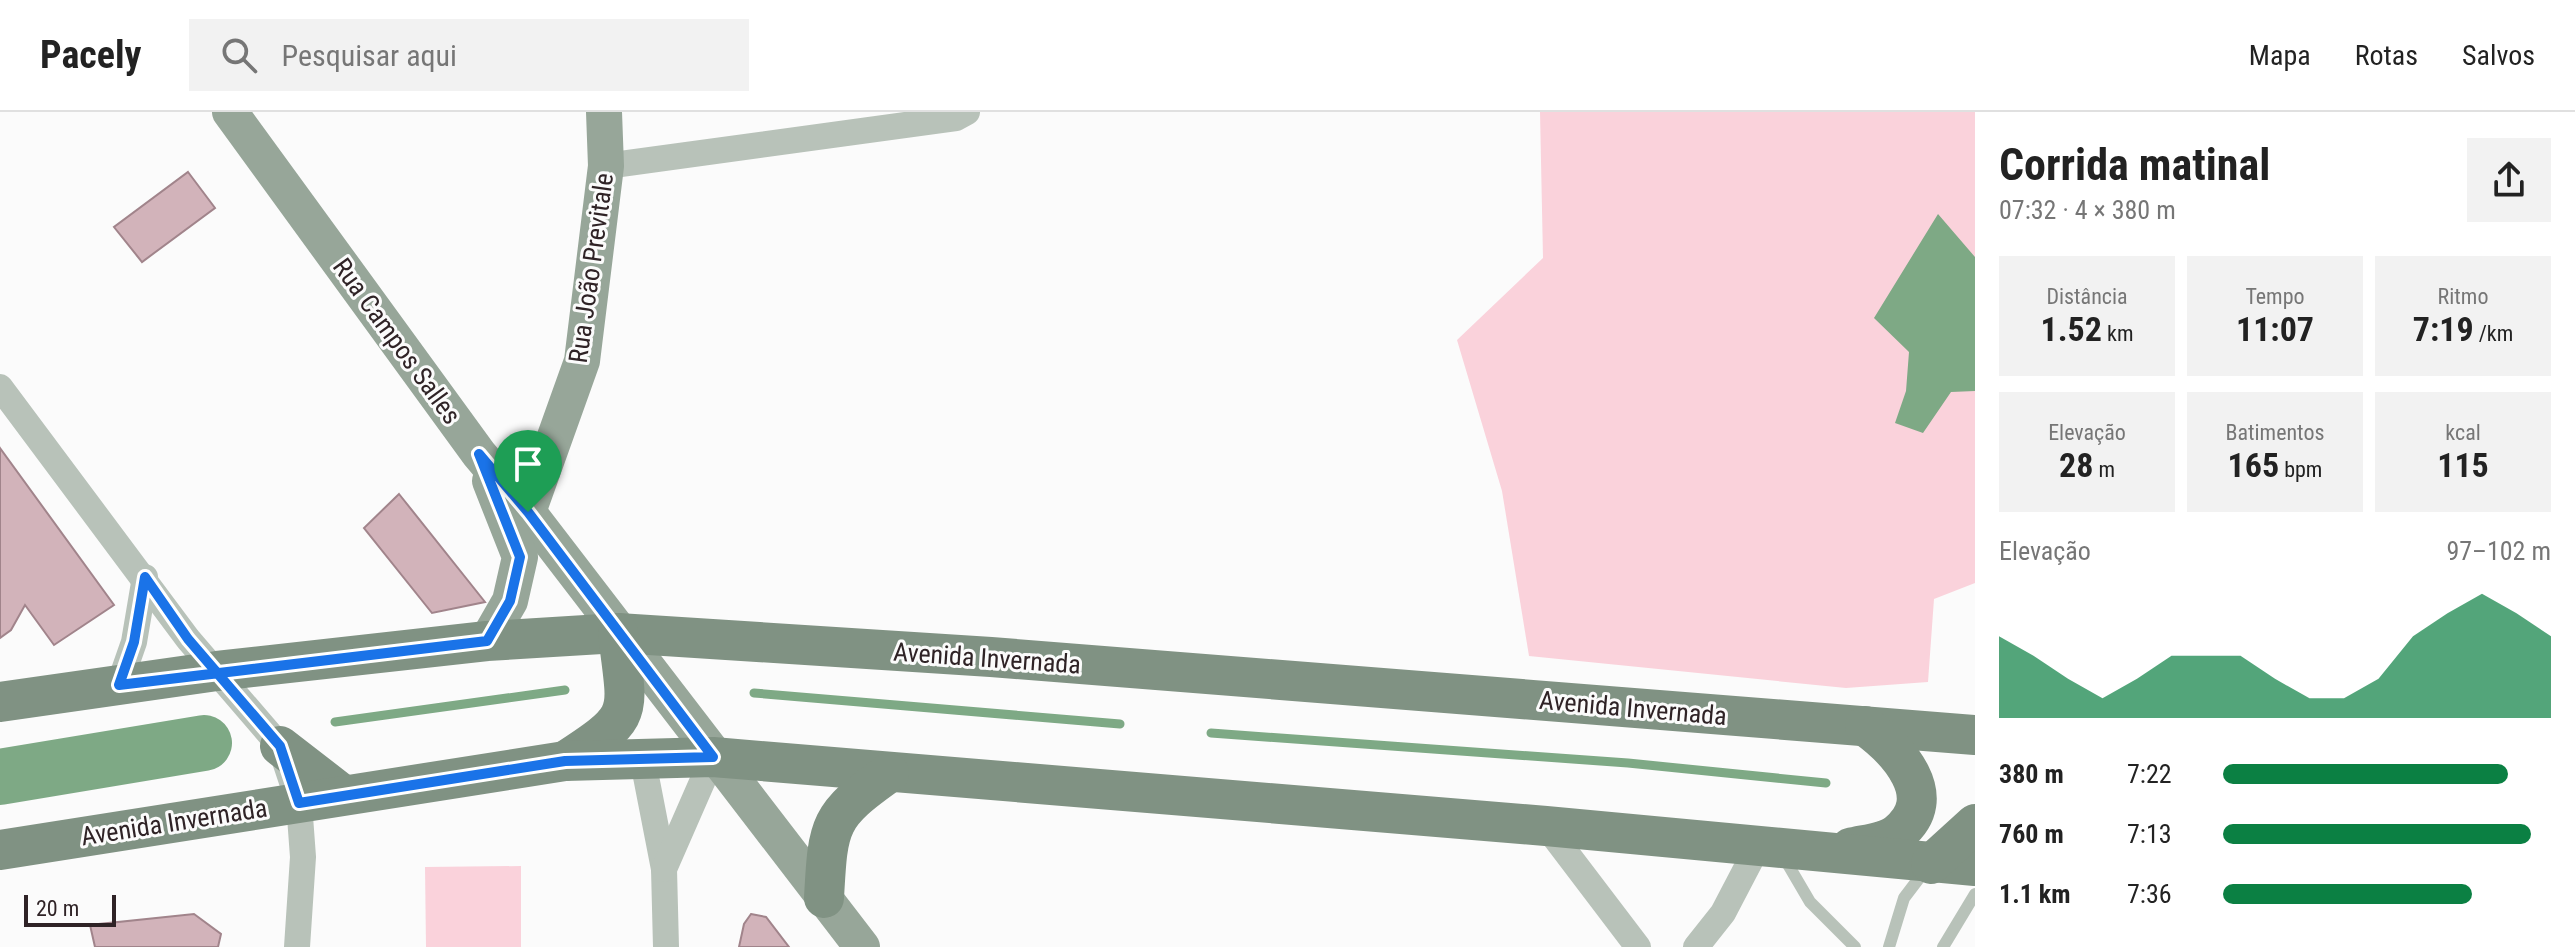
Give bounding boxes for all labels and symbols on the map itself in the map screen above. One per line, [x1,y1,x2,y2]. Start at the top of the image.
street label: Rua João Previtale [563,171,619,365]
street label: Rua Campos Salles [327,252,467,430]
pin [494,430,562,512]
street label: Avenida Invernada [892,636,1082,680]
street label: Avenida Invernada [1538,685,1728,731]
street label: Avenida Invernada [79,792,269,852]
scale bar [24,891,116,927]

